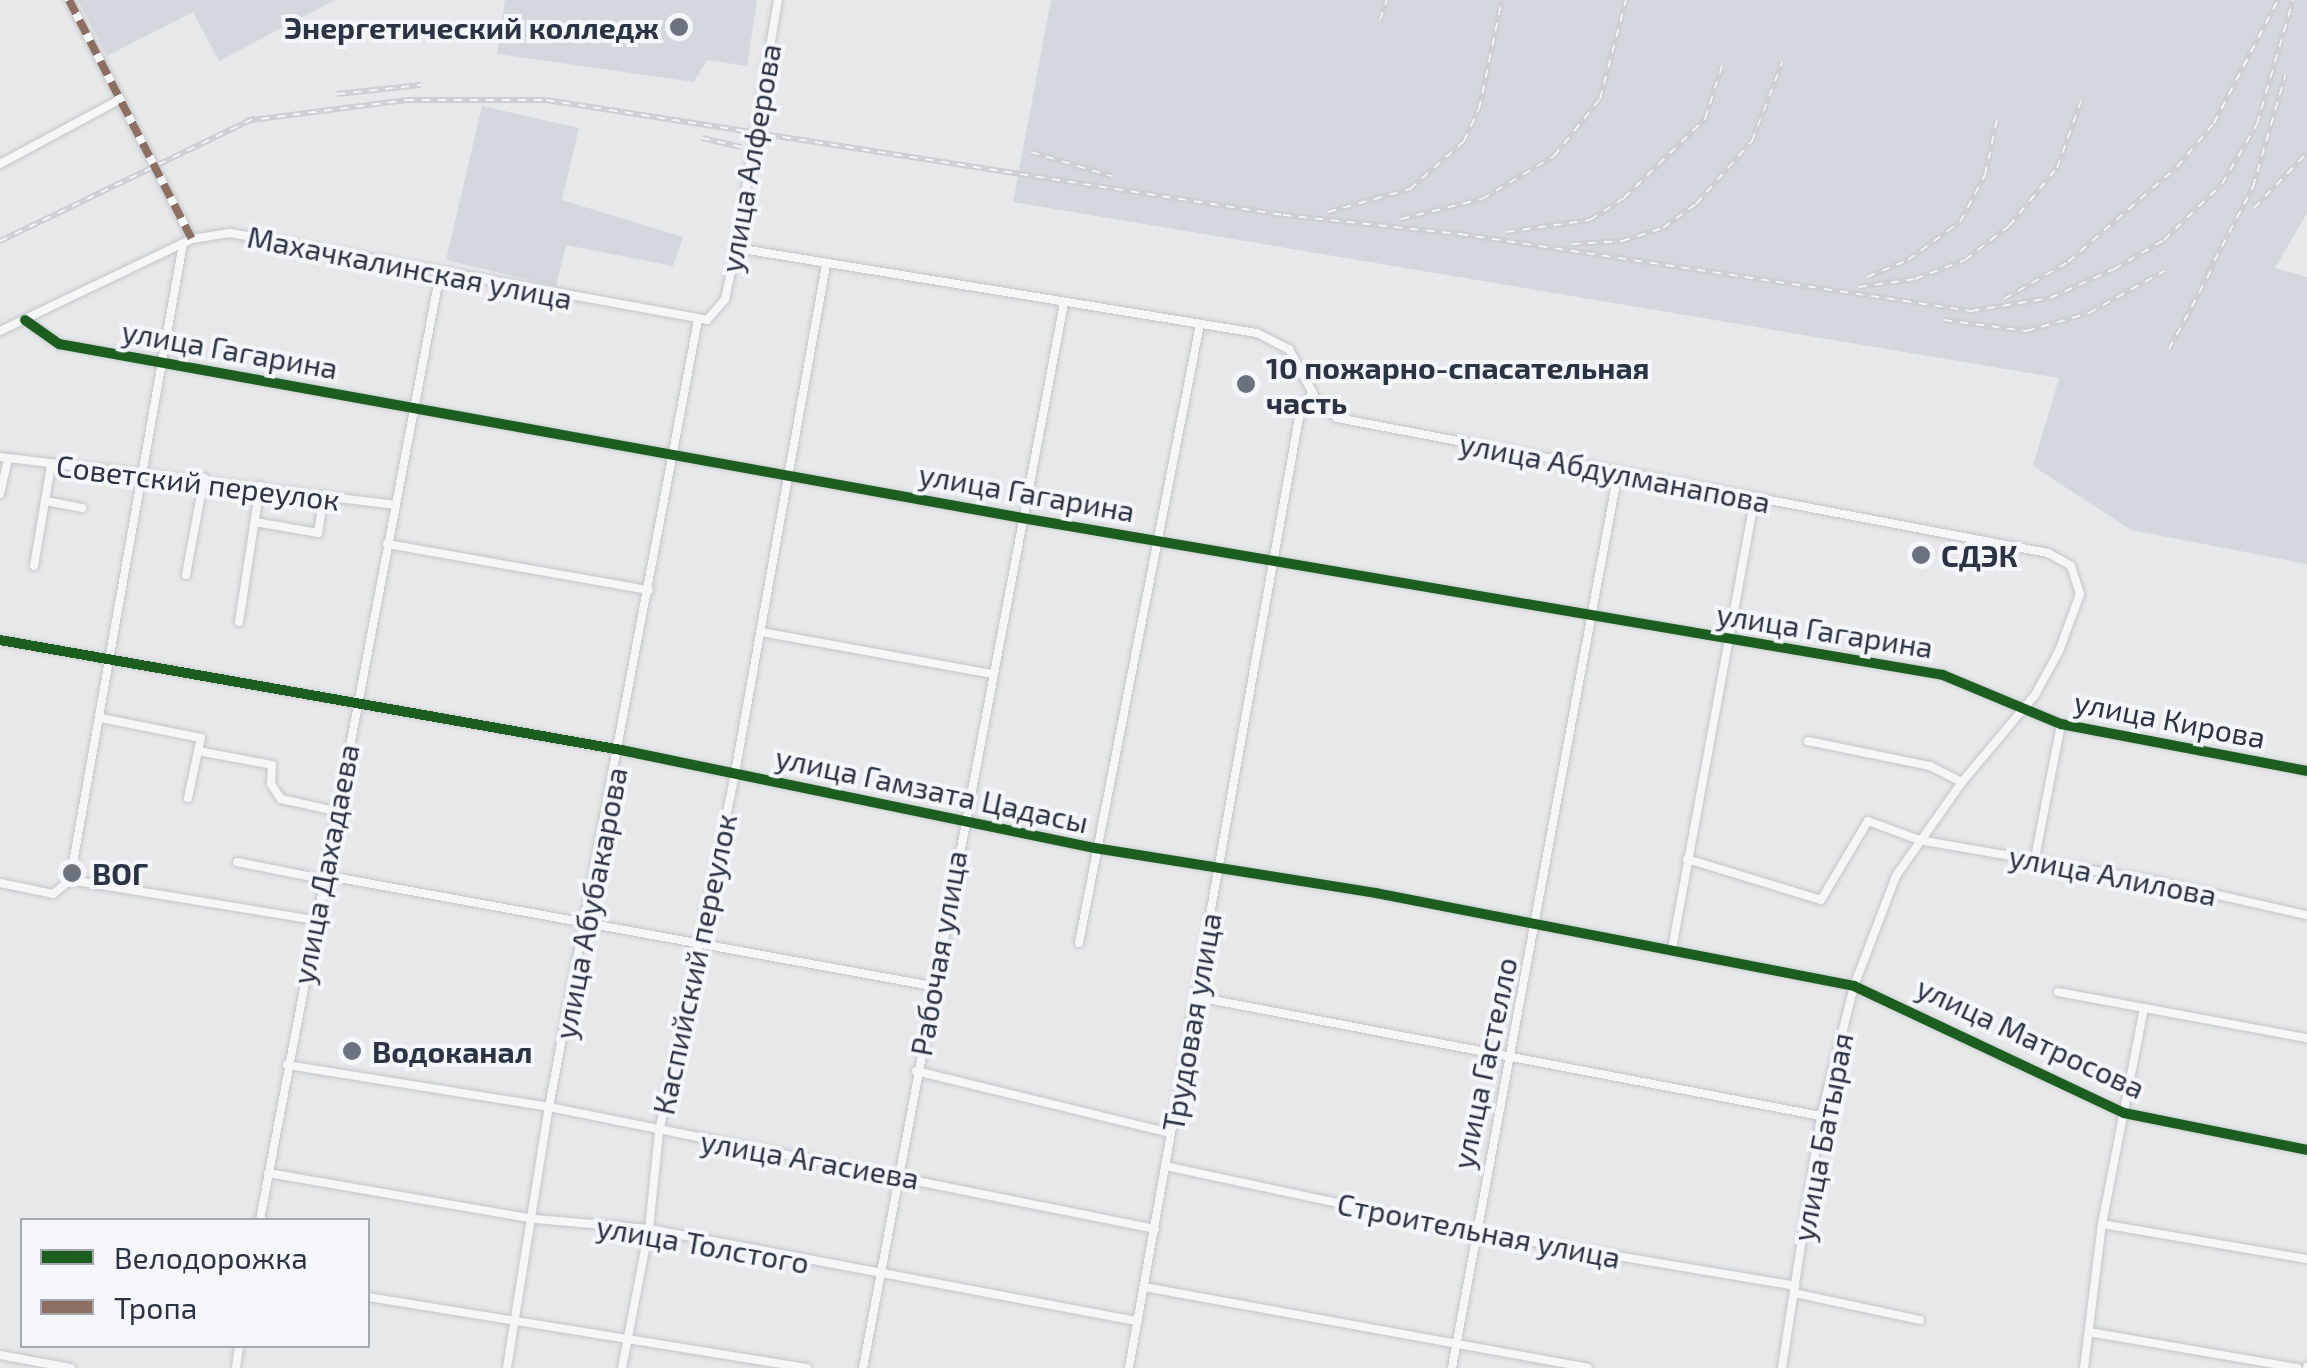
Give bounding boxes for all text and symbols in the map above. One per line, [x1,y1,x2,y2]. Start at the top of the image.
place label: Энергетический колледж [284,9,659,45]
marker: Энергетический колледж [668,16,690,38]
street label: улица Алферова [712,41,788,275]
street label: Махачкалинская улица [245,218,575,316]
street label: улица Гагарина [119,312,341,386]
place label: 10 пожарно-спасательная часть [1266,349,1650,420]
marker: 10 пожарно-спасательная часть [1235,373,1257,395]
street label: улица Абдулманапова [1456,424,1774,520]
street label: Советский переулок [54,447,342,517]
street label: улица Гагарина [916,455,1138,529]
place label: СДЭК [1941,537,2018,573]
marker: СДЭК [1910,544,1932,566]
street label: улица Гагарина [1714,595,1936,665]
street label: улица Кирова [2071,683,2269,755]
street label: улица Гамзата Цадасы [772,738,1092,840]
street label: улица Дахадаева [284,741,366,987]
street label: улица Абубакарова [546,764,634,1042]
street label: Каспийский переулок [645,810,743,1118]
street label: улица Алилова [2006,837,2220,913]
street label: Рабочая улица [902,848,974,1058]
place label: ВОГ [92,855,148,891]
marker: ВОГ [61,862,83,884]
street label: Трудовая улица [1154,910,1228,1134]
street label: улица Гастелло [1444,954,1524,1172]
street label: улица Матросова [1911,968,2151,1106]
street label: улица Батырая [1784,1030,1860,1244]
place label: Водоканал [372,1033,532,1069]
marker: Водоканал [341,1040,363,1062]
street label: улица Агасиева [698,1122,922,1196]
street label: Строительная улица [1334,1185,1624,1275]
street label: улица Толстого [594,1208,812,1280]
legend [20,1218,370,1348]
text: Велодорожка [114,1239,308,1275]
text: Тропа [114,1289,197,1325]

